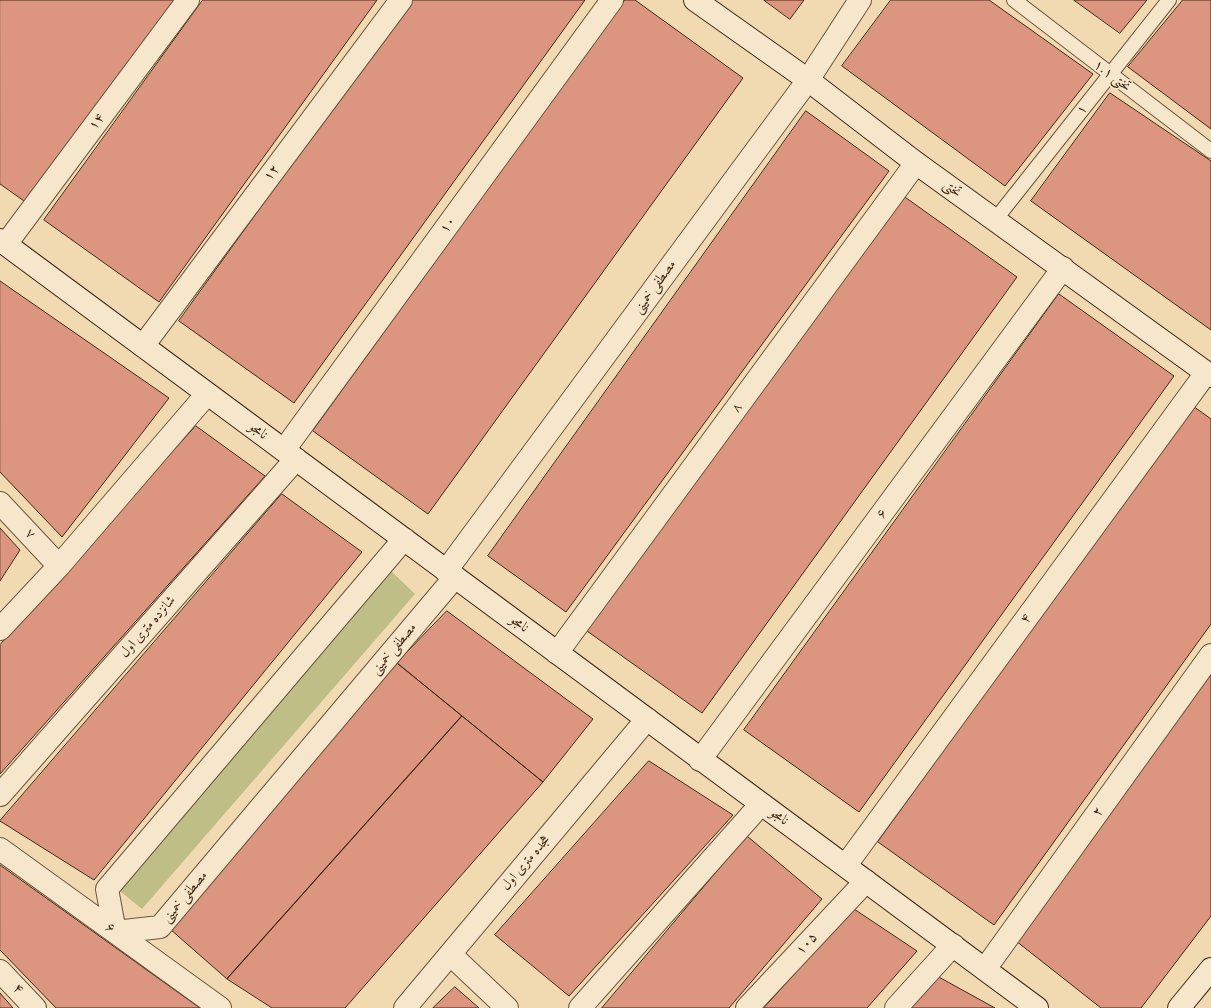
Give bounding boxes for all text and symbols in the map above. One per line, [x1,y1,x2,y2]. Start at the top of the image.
street label: تختی ۱.۱ [1090,56,1134,96]
street label: ۱ [1073,102,1091,118]
street label: ۱۴ [85,110,109,134]
street label: ۱۲ [260,161,284,185]
street label: تختی [939,177,965,201]
street label: ۱۰ [436,213,460,237]
street label: مصطفی خمینی [630,257,680,317]
street label: ۸ [728,400,746,416]
street label: نامجو [245,419,271,443]
street label: ۶ [873,506,891,522]
street label: ۷ [21,525,39,543]
street label: شانزده متری اول [117,593,179,661]
street label: ۴ [1017,611,1035,627]
street label: نامجو [506,612,532,636]
street label: مصطفی خمینی [367,620,421,678]
street label: ۲ [1089,804,1107,820]
street label: نامجو [766,805,792,829]
street label: هجده متری اول [498,832,554,894]
street label: مصطفی خمینی [158,868,212,926]
street label: ۶ [102,919,118,937]
street label: ۱۰۵ [792,929,822,959]
street label: ۴ [9,980,27,998]

